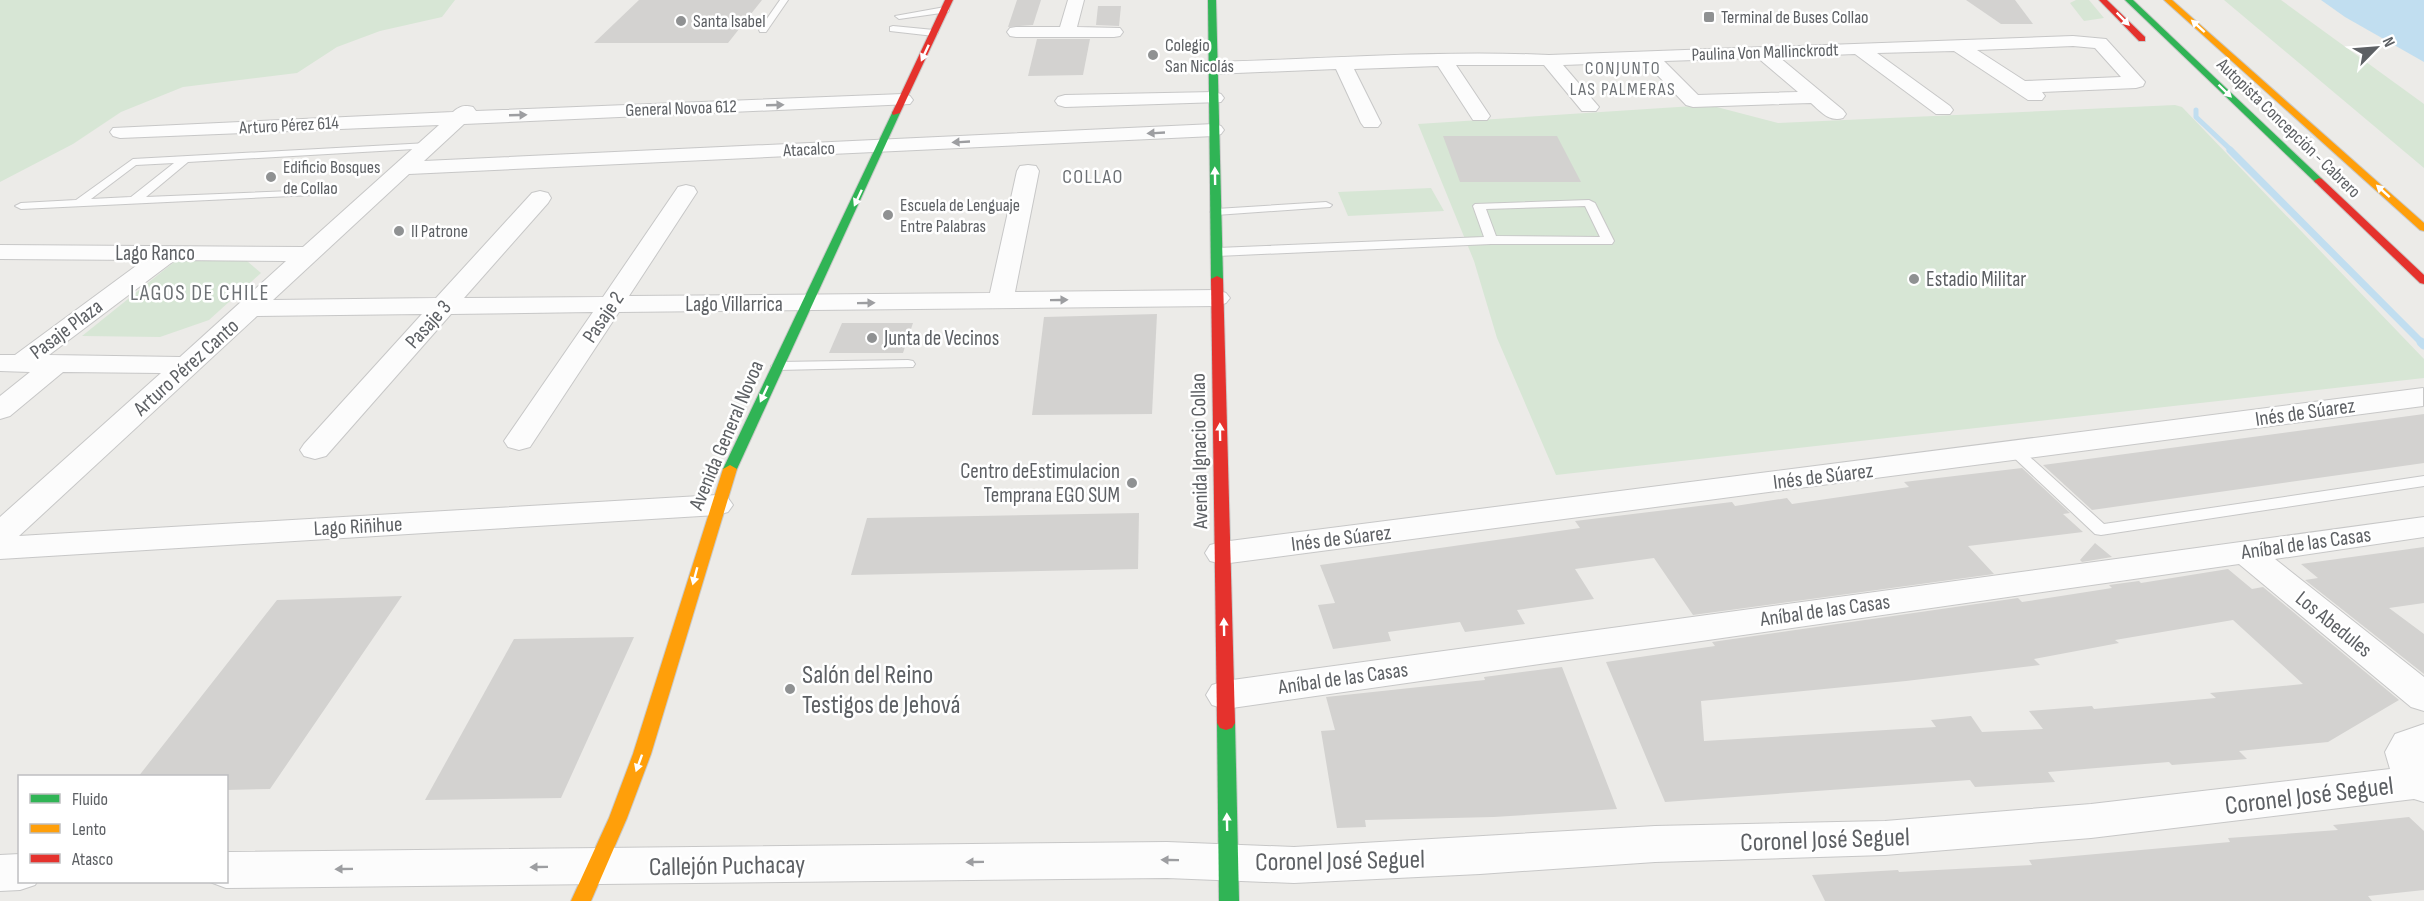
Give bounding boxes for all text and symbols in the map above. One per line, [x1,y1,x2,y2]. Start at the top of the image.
place label: Terminal de Buses Collao [1721,7,1869,28]
marker: Terminal de Buses Collao [1702,10,1716,24]
place label: Santa Isabel [693,11,766,32]
one-way arrow [2115,12,2129,26]
marker: Santa Isabel [674,14,688,28]
north arrow [2346,18,2406,78]
one-way arrow [2191,20,2206,33]
text: N [2378,34,2399,50]
place label: Colegio San Nicolás [1165,35,1234,77]
street label: Paulina Von Mallinckrodt [1691,39,1839,66]
one-way arrow [920,45,929,62]
marker: Colegio San Nicolás [1146,48,1160,62]
street label: Autopista Concepción - Cabrero [2212,54,2365,202]
district label: CONJUNTO LAS PALMERAS [1570,58,1676,100]
one-way arrow [2217,84,2232,98]
street label: General Novoa 612 [625,96,737,121]
one-way arrow [766,100,785,109]
one-way arrow [508,110,527,119]
street label: Arturo Pérez 614 [238,112,340,139]
one-way arrow [1146,128,1165,137]
one-way arrow [952,137,971,146]
street label: Atacalco [782,138,836,161]
place label: Edificio Bosques de Collao [283,157,381,199]
district label: COLLAO [1062,165,1124,189]
one-way arrow [1210,167,1220,186]
marker: Edificio Bosques de Collao [264,170,278,184]
one-way arrow [2376,185,2391,198]
one-way arrow [853,189,862,206]
place label: Escuela de Lenguaje Entre Palabras [900,195,1020,237]
marker: Escuela de Lenguaje Entre Palabras [881,208,895,222]
place label: Il Patrone [411,221,468,242]
marker: Il Patrone [392,224,406,238]
street label: Lago Ranco [115,241,195,266]
place label: Estadio Militar [1926,267,2026,292]
marker: Estadio Militar [1907,272,1921,286]
district label: LAGOS DE CHILE [130,280,270,307]
street label: Pasaje 2 [577,287,630,348]
street label: Lago Villarrica [685,292,783,317]
street label: Pasaje Plaza [25,294,107,365]
street label: Pasaje 3 [400,295,457,354]
one-way arrow [1050,295,1069,305]
one-way arrow [857,298,876,308]
street label: Arturo Pérez Canto [128,314,244,422]
place label: Junta de Vecinos [883,326,999,351]
marker: Junta de Vecinos [865,331,879,345]
street label: Avenida General Novoa [683,357,769,514]
street label: Avenida Ignacio Collao [1186,373,1213,530]
one-way arrow [760,386,769,403]
street label: Inés de Súarez [2254,393,2357,432]
one-way arrow [1215,422,1225,441]
street label: Inés de Súarez [1772,458,1875,495]
place label: Centro deEstimulacion Temprana EGO SUM [960,459,1120,508]
marker: Centro deEstimulacion Temprana EGO SUM [1125,476,1139,490]
street label: Lago Riñihue [313,512,403,541]
street label: Inés de Súarez [1290,520,1393,557]
street label: Aníbal de las Casas [2239,522,2373,565]
one-way arrow [689,567,699,585]
street label: Los Abedules [2290,586,2377,663]
street label: Aníbal de las Casas [1758,589,1892,632]
one-way arrow [1219,617,1229,636]
street label: Aníbal de las Casas [1276,657,1410,700]
place label: Salón del Reino Testigos de Jehová [802,660,961,721]
marker: Salón del Reino Testigos de Jehová [783,682,797,696]
one-way arrow [633,754,643,772]
street label: Coronel José Seguel [2223,771,2395,822]
legend [18,775,228,883]
text: Fluido [72,789,108,810]
one-way arrow [1223,812,1232,831]
text: Lento [72,819,106,840]
street label: Coronel José Seguel [1740,822,1910,859]
street label: Coronel José Seguel [1255,845,1425,878]
text: Atasco [71,849,113,870]
street label: Callejón Puchacay [649,850,805,883]
one-way arrow [1160,855,1179,865]
one-way arrow [965,857,984,867]
one-way arrow [529,862,548,871]
one-way arrow [334,864,353,874]

